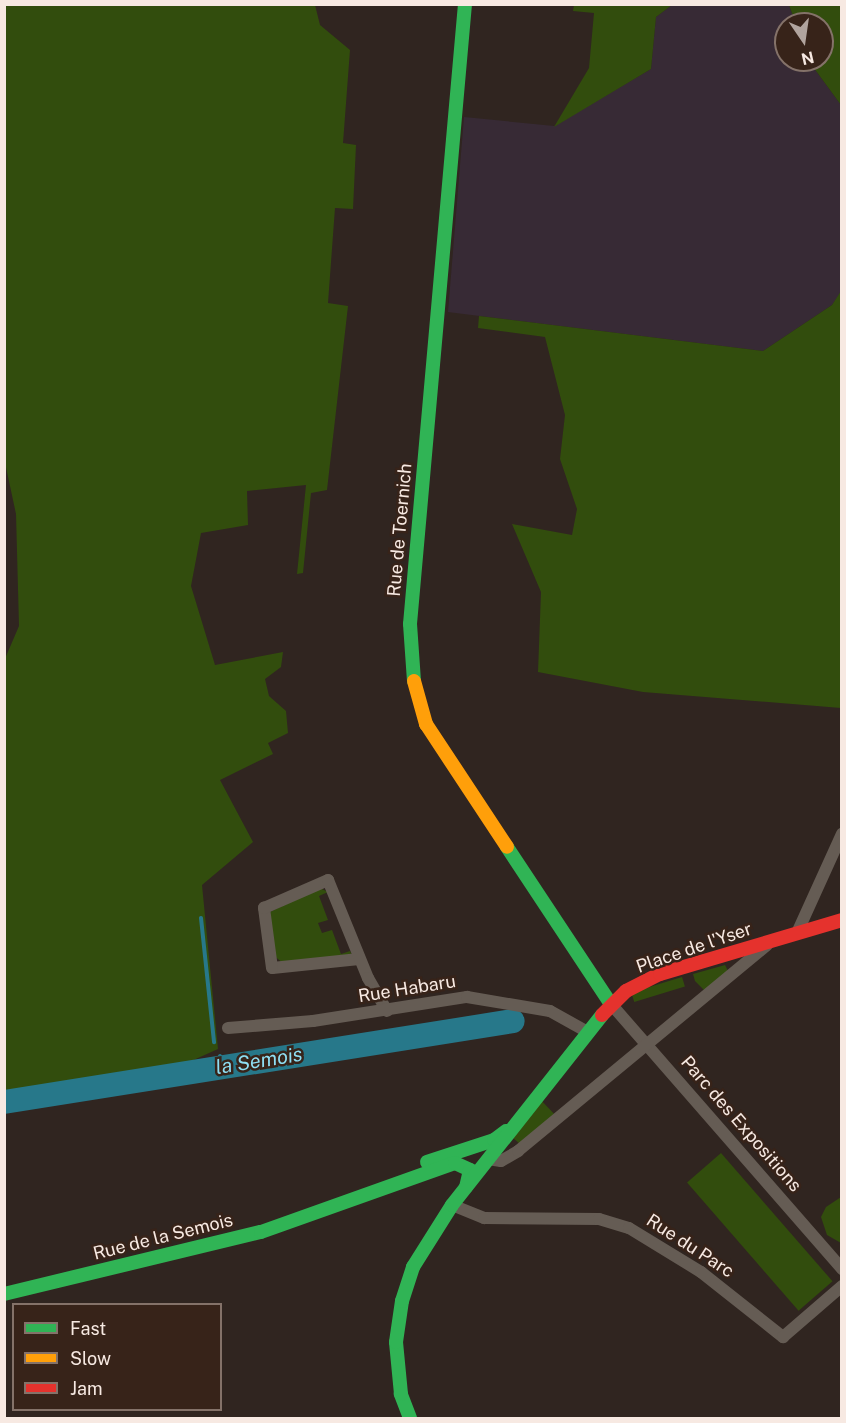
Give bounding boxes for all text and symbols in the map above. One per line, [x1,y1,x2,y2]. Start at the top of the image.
north arrow [774,12,834,72]
text: N [799,47,816,69]
street label: Rue de Toernich [383,462,417,598]
street label: Place de l'Yser [633,918,755,978]
street label: Rue Habaru [357,971,457,1007]
water label: la Semois [214,1042,304,1080]
street label: Parc des Expositions [676,1052,806,1196]
street label: Rue de la Semois [91,1209,235,1265]
street label: Rue du Parc [642,1210,738,1282]
legend [12,1303,222,1411]
text: Fast [70,1318,106,1339]
text: Slow [70,1348,111,1369]
text: Jam [70,1378,103,1399]

